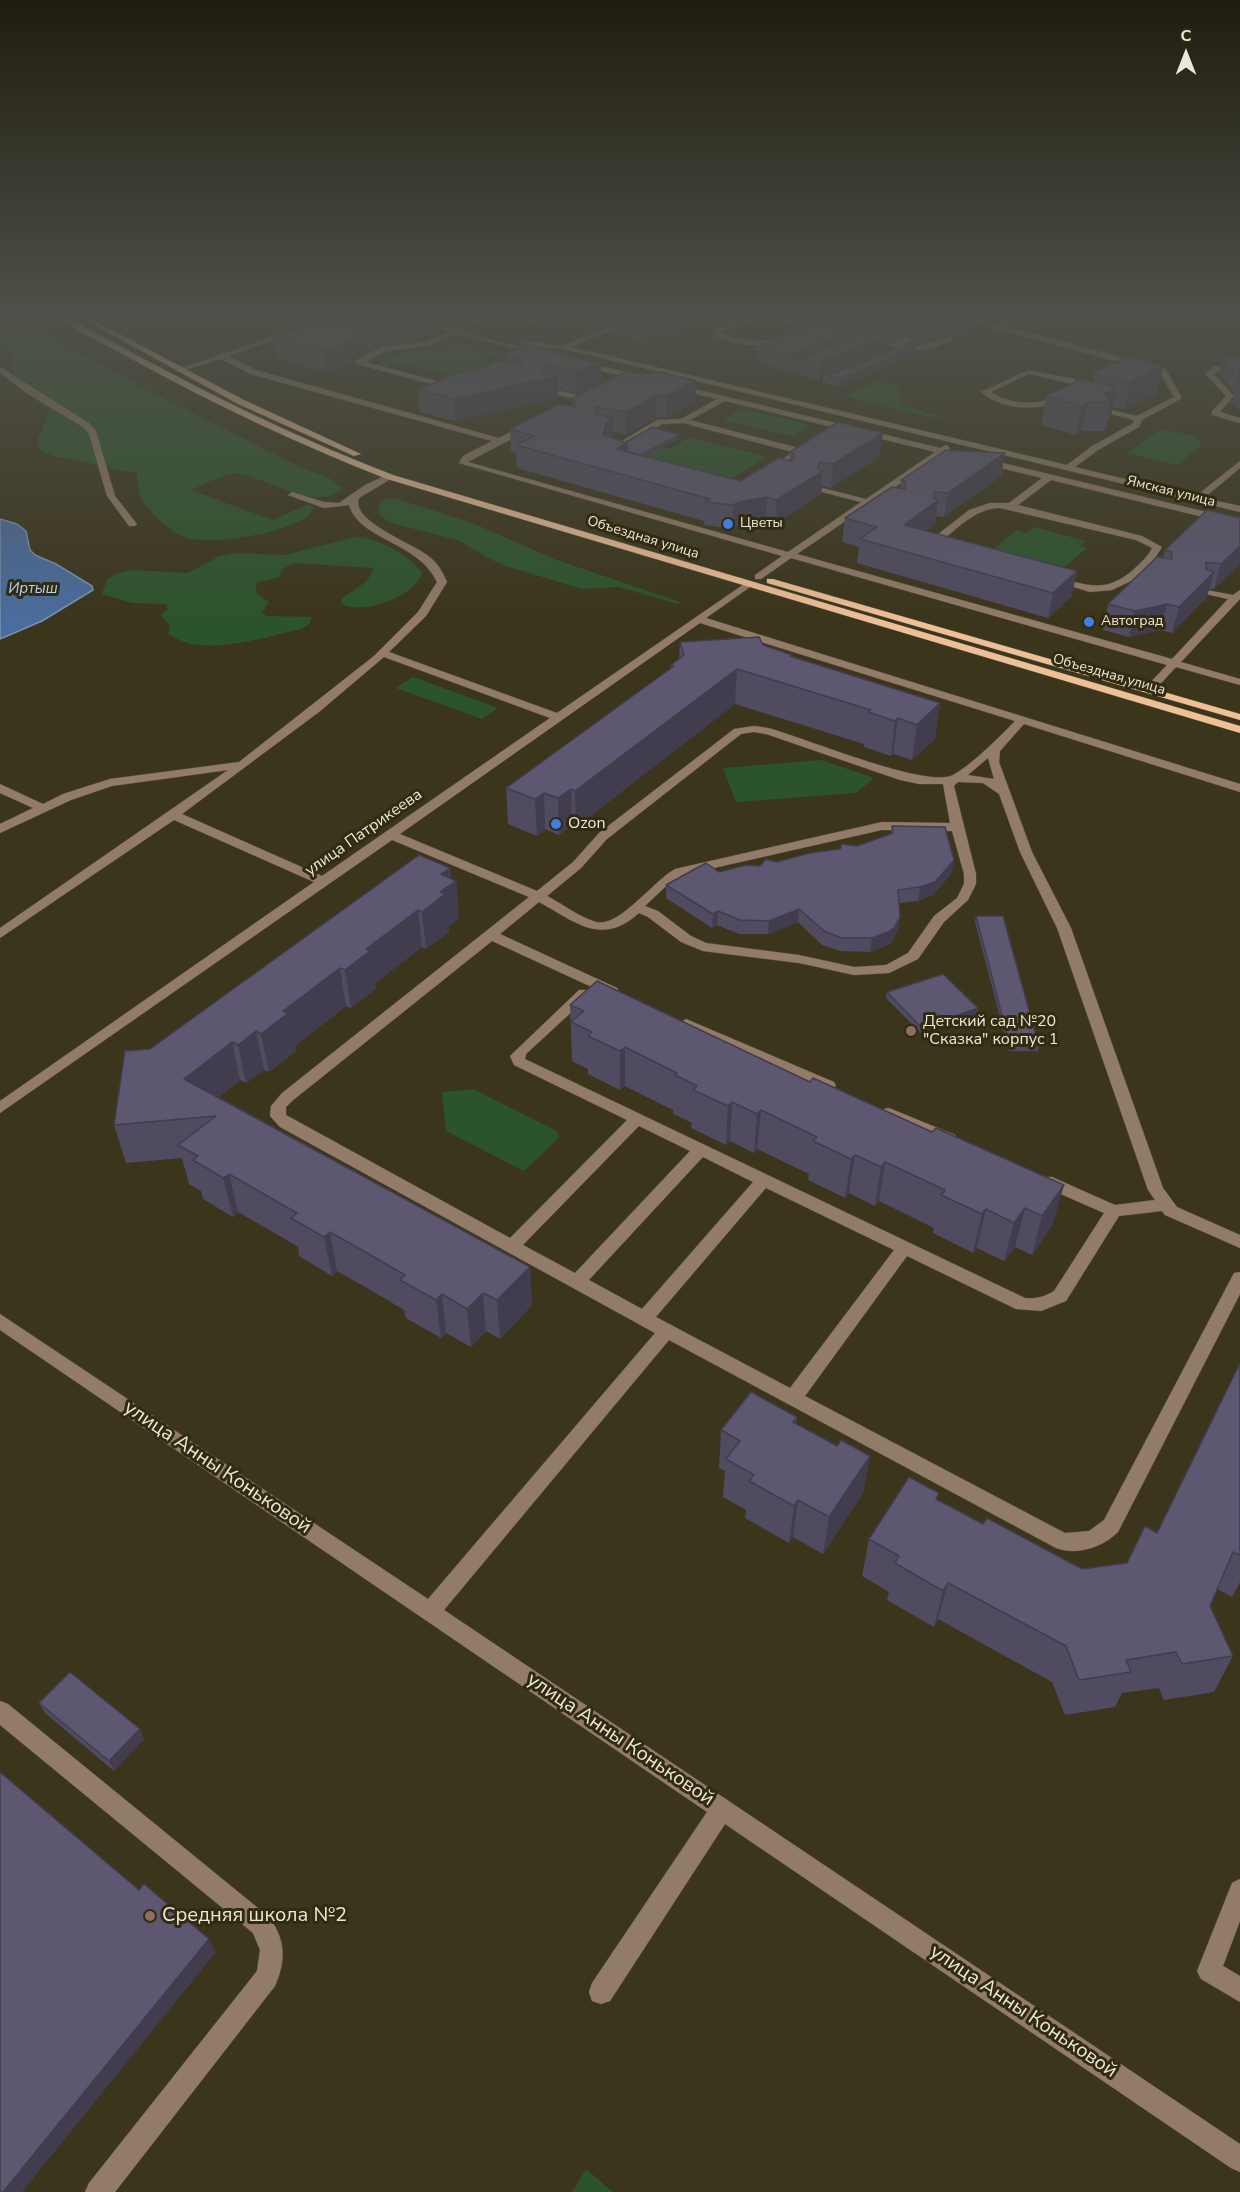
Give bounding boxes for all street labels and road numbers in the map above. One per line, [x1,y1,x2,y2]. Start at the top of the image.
street label: Ямская улица [1125,473,1217,511]
street label: Объездная улица [585,513,701,563]
street label: Объездная улица [1051,651,1167,699]
street label: улица Патрикеева [302,785,426,881]
street label: улица Анны Коньковой [119,1396,315,1540]
street label: улица Анны Коньковой [522,1668,718,1812]
street label: улица Анны Коньковой [925,1940,1121,2084]

